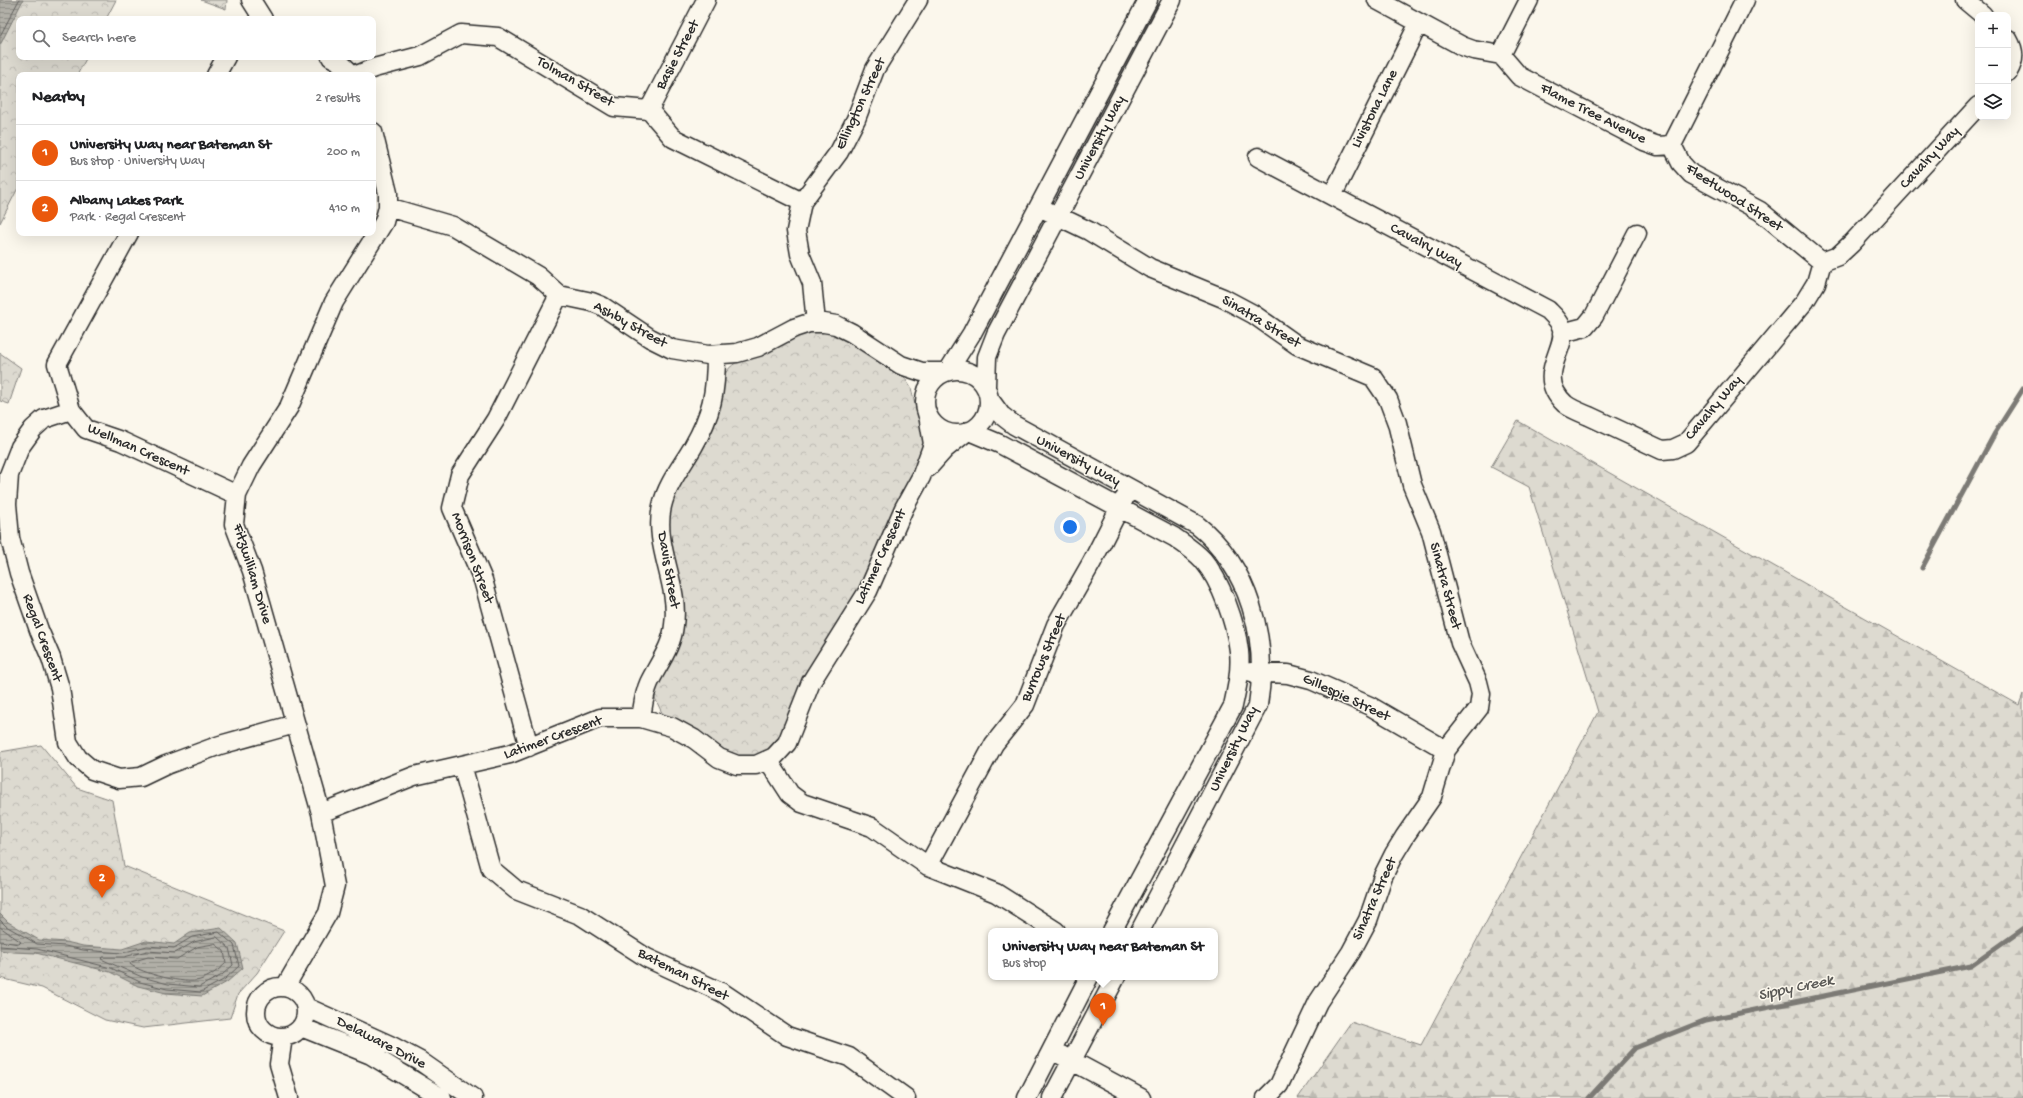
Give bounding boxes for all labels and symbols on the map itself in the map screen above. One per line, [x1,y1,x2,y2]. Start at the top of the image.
street label: Basie Street [652,16,705,94]
street label: Tolman Street [532,52,619,112]
street label: Ellington Street [832,53,891,153]
street label: Livistona Lane [1348,66,1403,151]
street label: Flame Tree Avenue [1536,79,1649,149]
street label: University Way [1070,92,1130,183]
street label: Cavalry Way [1896,122,1964,193]
street label: Fleetwood Street [1681,159,1787,237]
street label: Cavalry Way [1387,219,1466,273]
street label: Sinatra Street [1218,291,1305,354]
street label: Ashby Street [590,297,672,353]
street label: Cavalry Way [1682,371,1747,444]
street label: Wellman Crescent [84,419,193,481]
street label: University Way [1033,431,1124,491]
street label: Latimer Crescent [851,505,912,608]
street label: Morrison Street [446,510,498,608]
your location [1060,517,1080,537]
street label: Fitzwilliam Drive [228,521,276,626]
street label: Davis Street [652,530,684,611]
street label: Sinatra Street [1425,541,1466,633]
street label: Regal Crescent [18,592,67,686]
street label: Burrows Street [1017,610,1071,706]
street label: Gillespie Street [1299,670,1394,727]
street label: University Way [1206,703,1263,795]
street label: Latimer Crescent [501,711,606,764]
street label: Sinatra Street [1349,853,1402,943]
pin: 2 [89,865,115,898]
street label: Bateman Street [634,944,733,1006]
water label: Sippy Creek [1757,971,1837,1006]
pin: 1 [1090,993,1116,1026]
street label: Delaware Drive [332,1012,429,1073]

